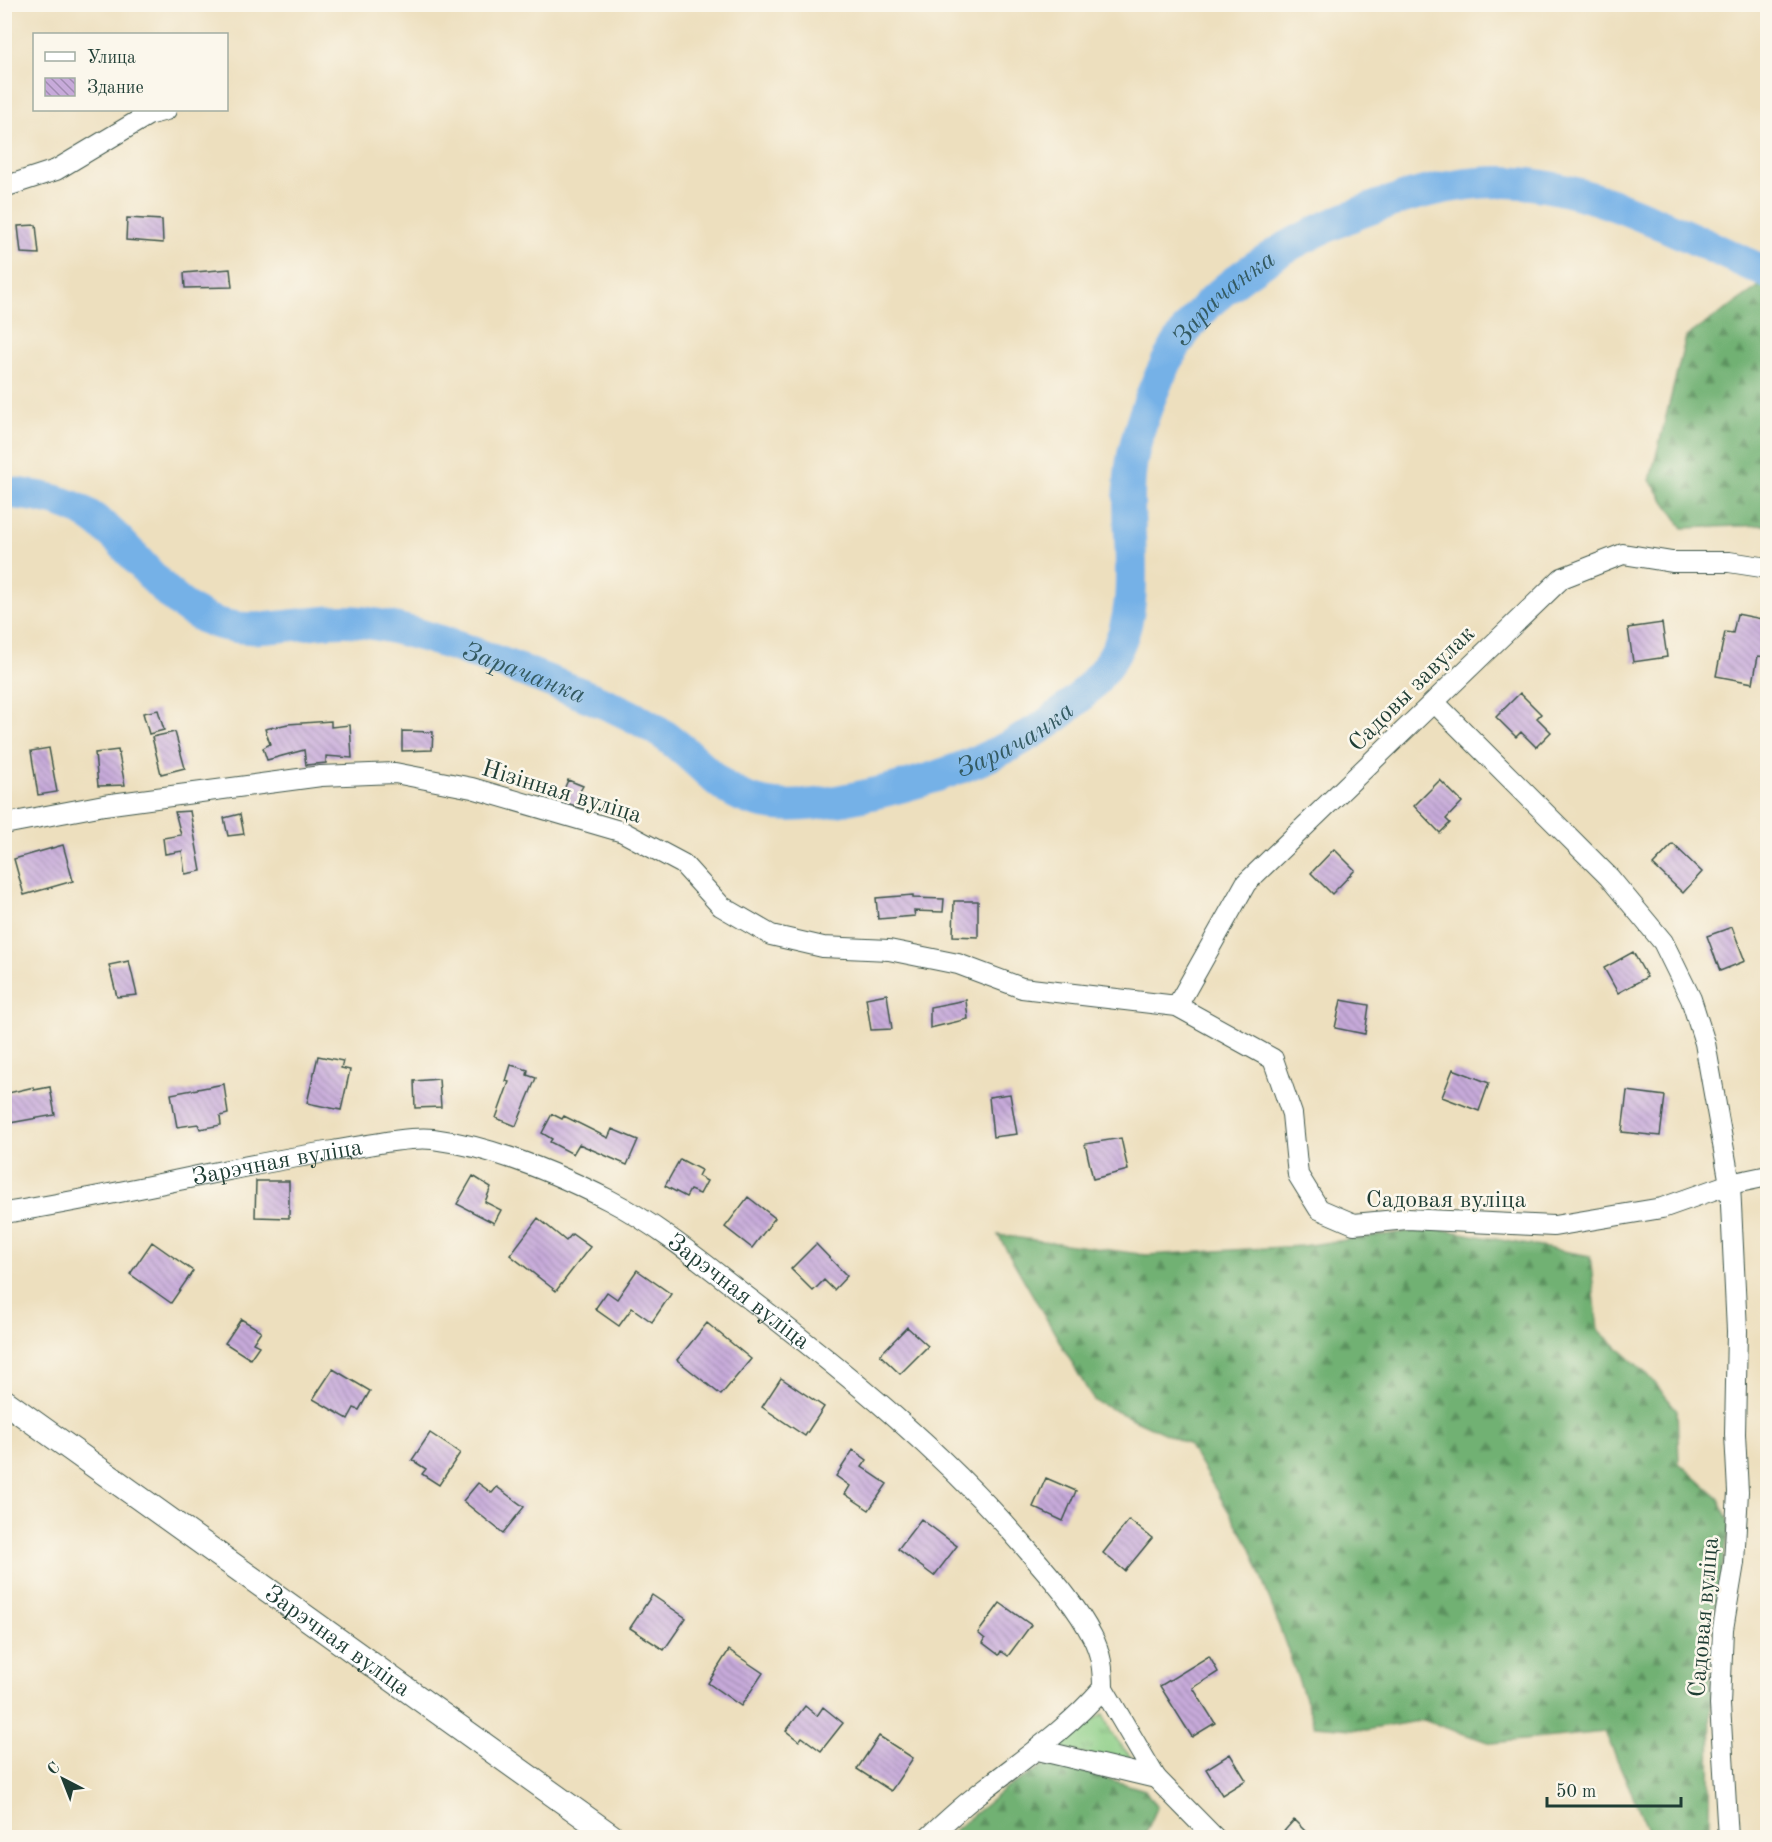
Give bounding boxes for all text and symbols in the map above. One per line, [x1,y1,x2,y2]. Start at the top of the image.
legend [33,33,228,111]
text: Улица [87,49,136,67]
text: Здание [87,79,144,97]
water label: Зарачанка [1169,246,1280,351]
street label: Садовы завулак [1345,622,1480,757]
water label: Зарачанка [459,639,589,709]
water label: Зарачанка [953,698,1079,783]
street label: Нізінная вуліца [478,757,644,829]
street label: Зарэчная вуліца [190,1136,365,1191]
street label: Садовая вуліца [1366,1189,1526,1213]
street label: Зарэчная вуліца [662,1230,814,1355]
street label: Садовая вуліца [1686,1536,1724,1698]
street label: Зарэчная вуліца [260,1582,414,1702]
north arrow [33,1749,93,1809]
text: С [45,1760,64,1779]
scale bar [1547,1770,1680,1808]
text: 50 m [1556,1783,1596,1801]

